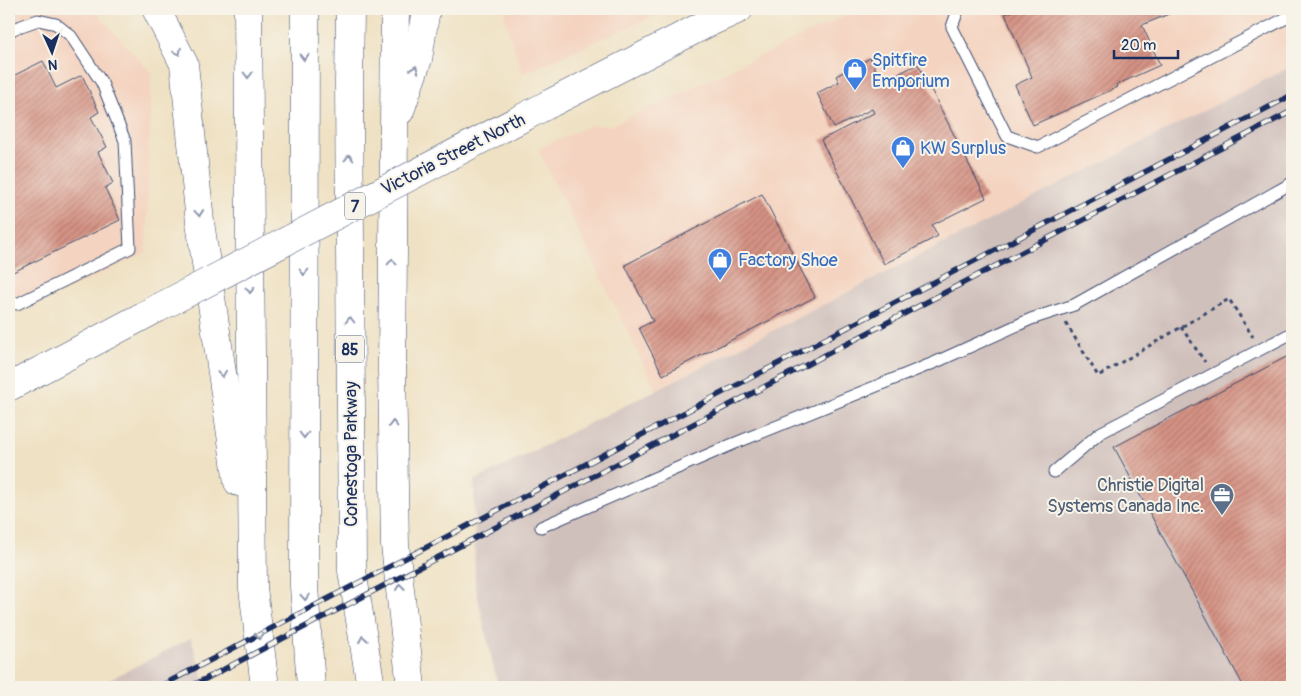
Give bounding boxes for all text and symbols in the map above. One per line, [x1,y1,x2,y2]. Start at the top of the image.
north arrow [28,28,78,78]
scale bar [1114,28,1177,60]
text: 20 m [1121,36,1156,55]
one-way arrow [172,47,182,56]
place label: Spitfire Emporium [872,49,950,93]
one-way arrow [299,54,309,62]
text: N [47,56,58,73]
shop icon: Spitfire Emporium [842,57,868,91]
one-way arrow [409,65,419,73]
one-way arrow [243,72,253,79]
street label: Victoria Street North [377,108,529,201]
shop icon: KW Surplus [890,135,916,169]
place label: KW Surplus [920,137,1006,160]
one-way arrow [344,153,354,161]
road number: 7 [345,192,365,220]
one-way arrow [193,209,204,217]
shop icon: Factory Shoe [707,247,733,281]
place label: Factory Shoe [738,249,838,272]
one-way arrow [387,258,397,266]
one-way arrow [299,269,309,277]
one-way arrow [245,286,255,294]
one-way arrow [345,316,355,324]
road number: 85 [336,336,364,362]
one-way arrow [216,370,227,378]
street label: Conestoga Parkway [340,381,363,527]
one-way arrow [388,420,398,428]
one-way arrow [299,432,309,439]
place label: Christie Digital Systems Canada Inc. [1047,474,1204,518]
office icon: Christie Digital Systems Canada Inc. [1209,482,1235,516]
one-way arrow [395,582,406,590]
one-way arrow [299,594,310,602]
one-way arrow [253,633,264,641]
one-way arrow [358,635,369,643]

